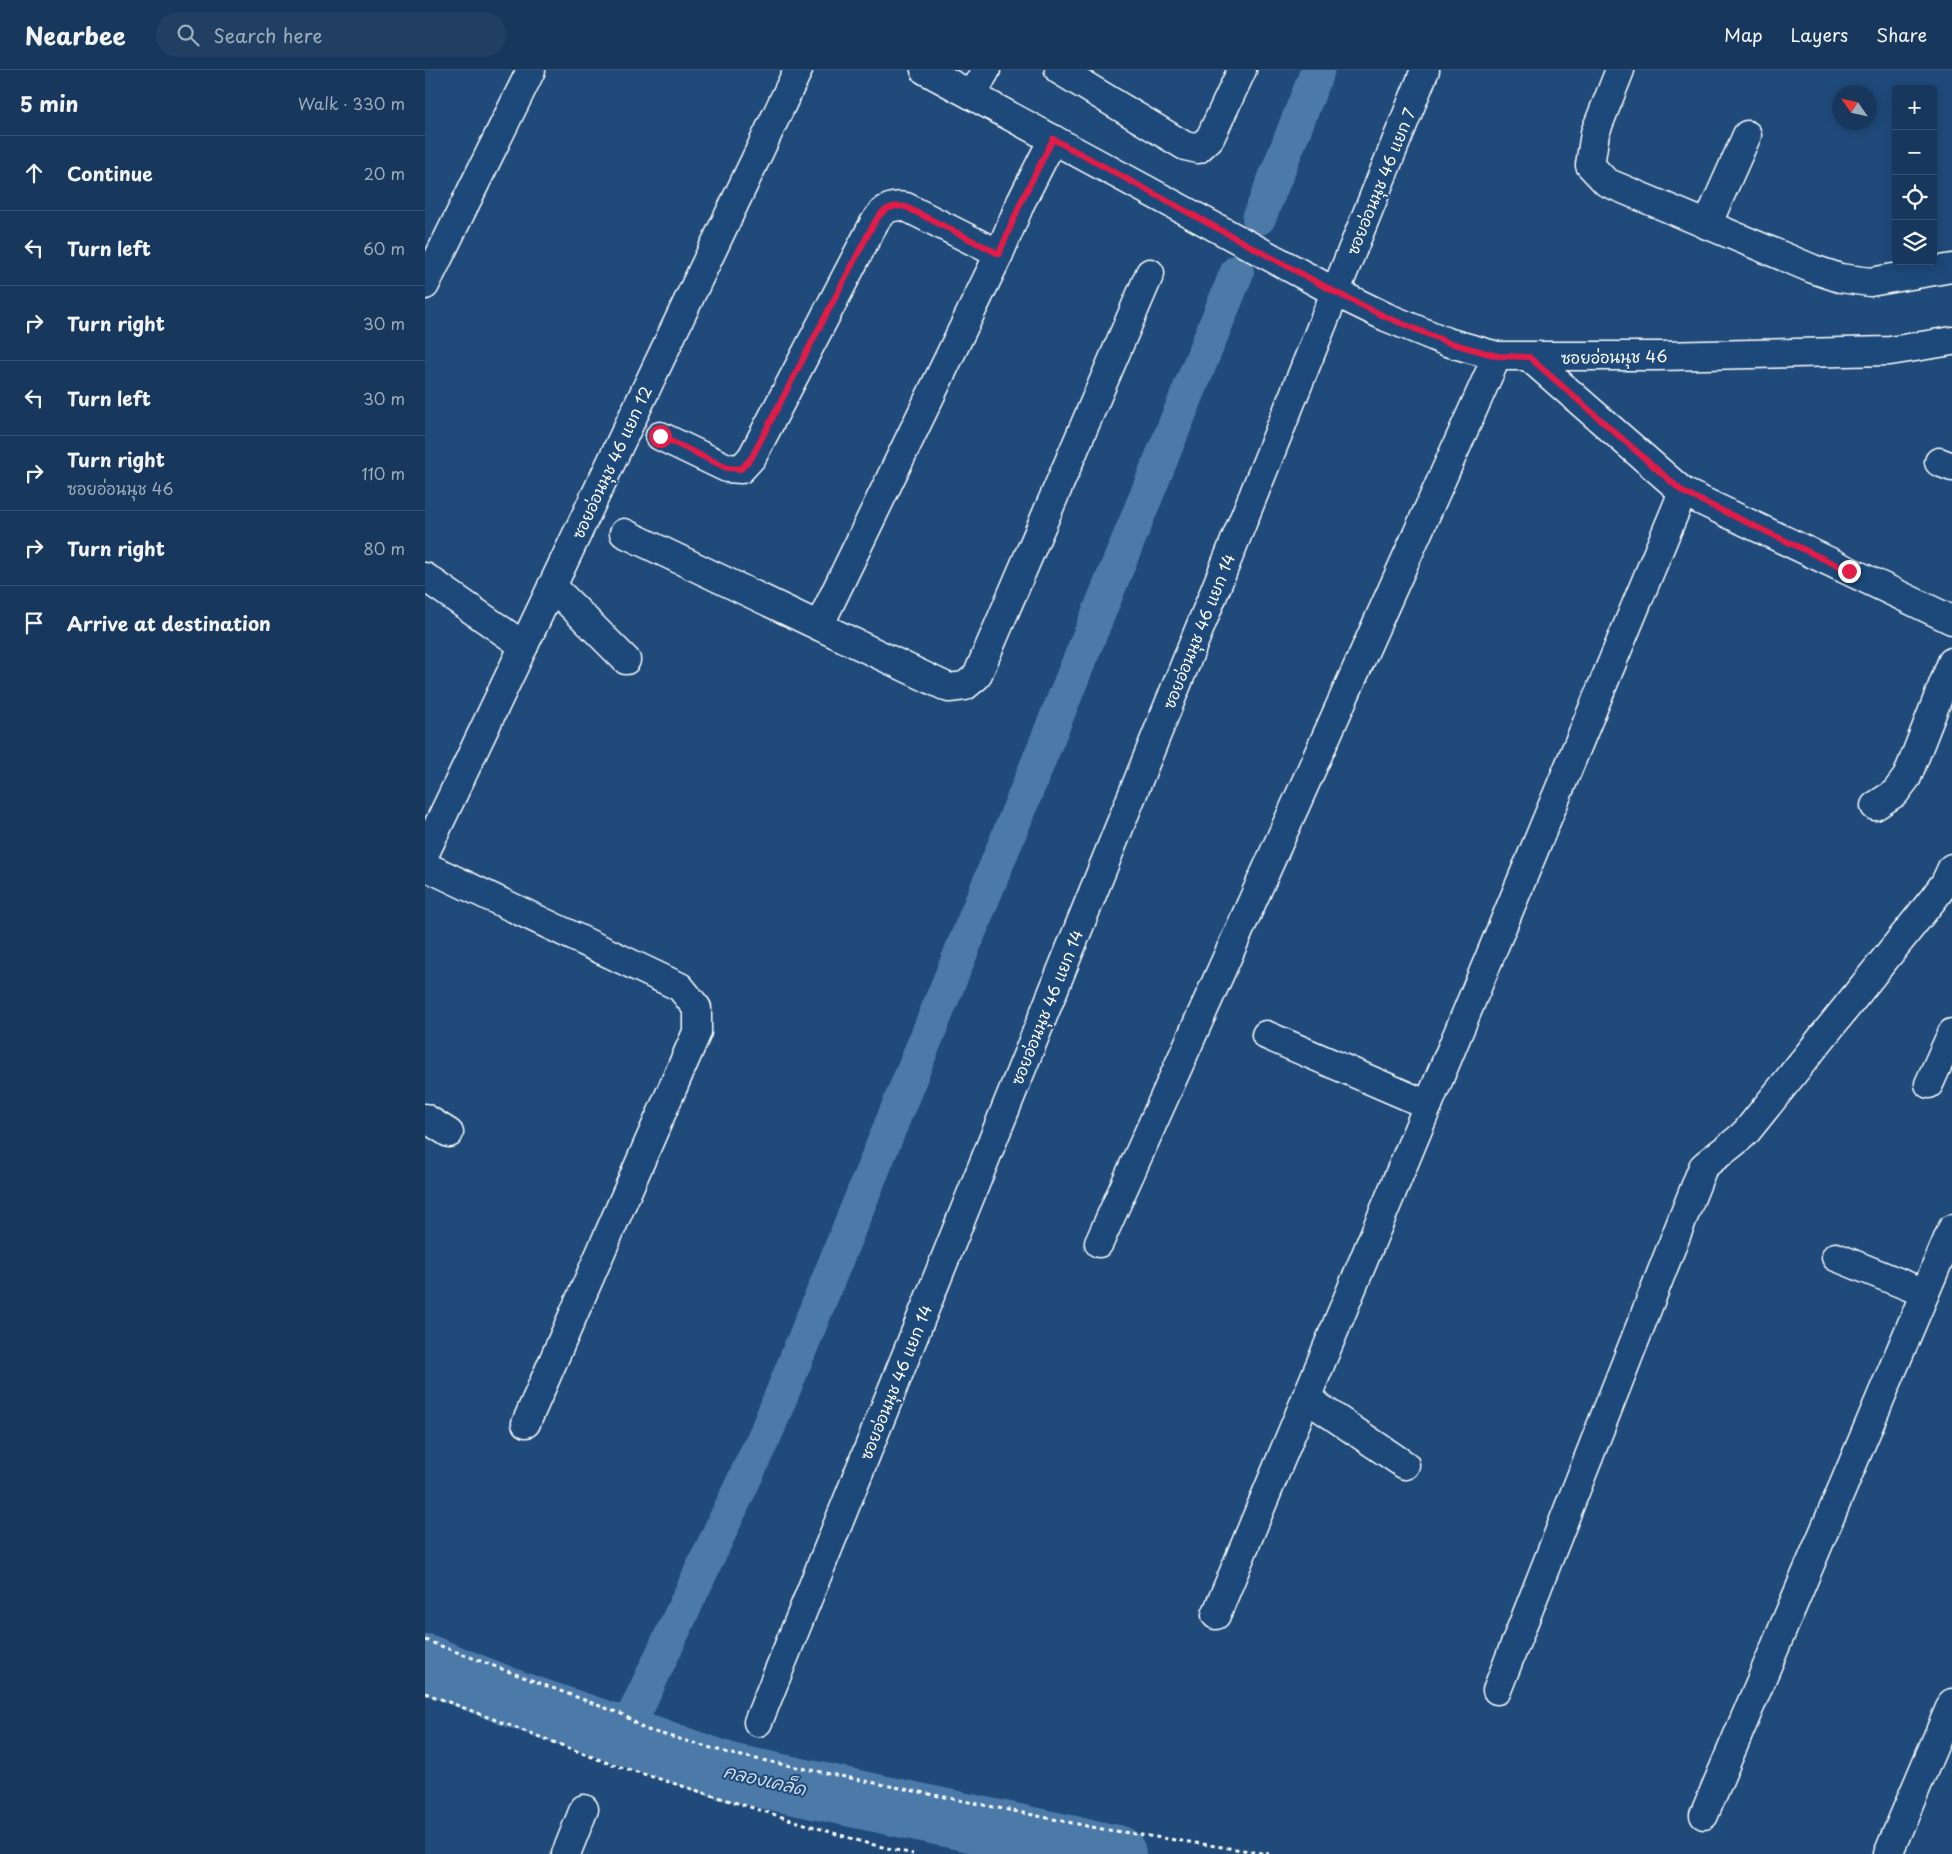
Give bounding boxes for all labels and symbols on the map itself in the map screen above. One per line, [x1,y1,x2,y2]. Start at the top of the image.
north arrow [1832,85,1877,130]
street label: ซอยอ่อนนุช 46 แยก 7 [1340,104,1422,259]
street label: ซอยอ่อนนุช 46 [1561,343,1667,371]
street label: ซอยอ่อนนุช 46 แยก 12 [565,382,659,543]
route start [649,425,672,448]
street label: ซอยอ่อนนุช 46 แยก 14 [1156,550,1242,713]
route end [1838,560,1861,583]
street label: ซอยอ่อนนุช 46 แยก 14 [1004,926,1090,1089]
street label: ซอยอ่อนนุช 46 แยก 14 [853,1301,939,1464]
water label: คลองเคล็ด [721,1756,809,1802]

